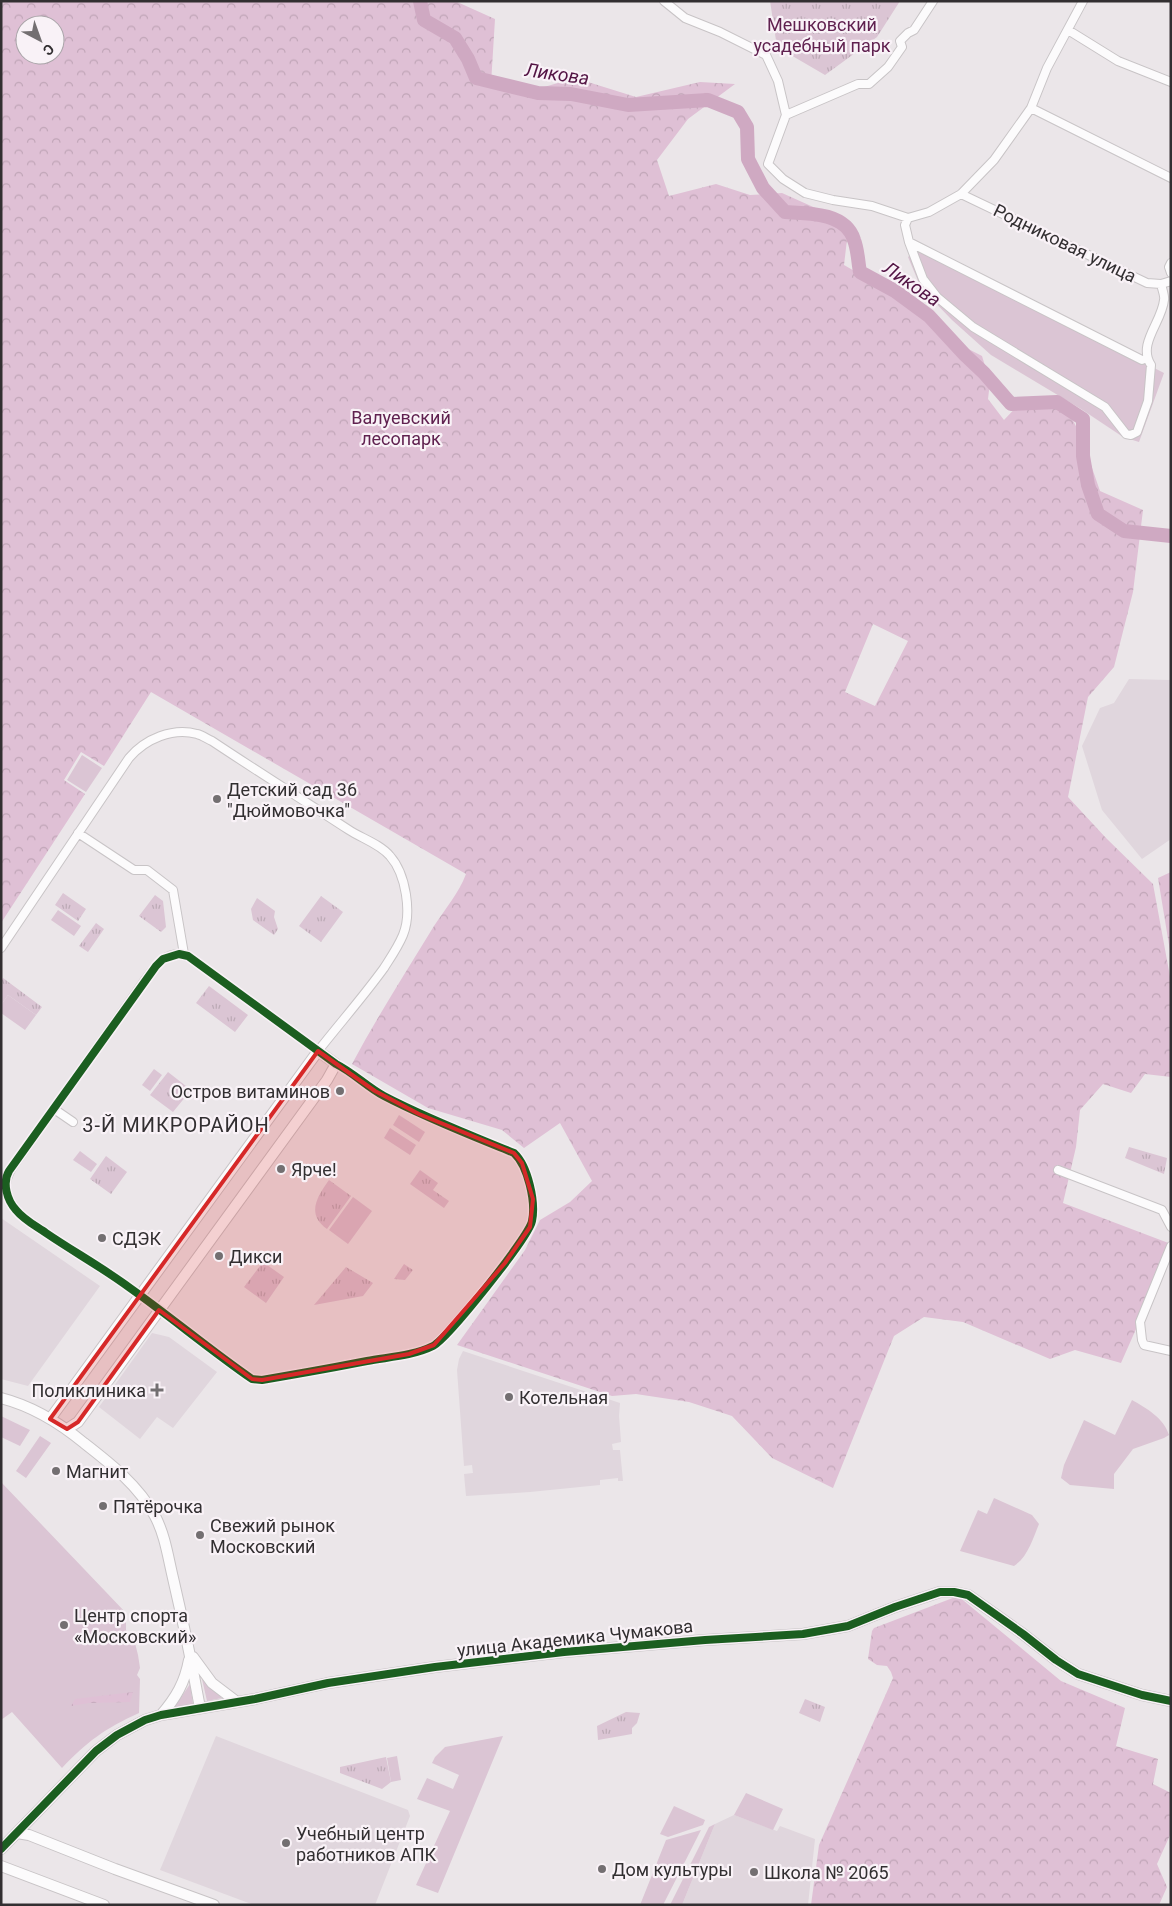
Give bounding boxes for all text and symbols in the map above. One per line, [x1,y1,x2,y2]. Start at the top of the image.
park label: Мешковский усадебный парк [753,14,891,56]
north arrow [15,15,65,65]
text: С [40,41,57,59]
water label: Ликова [522,58,591,90]
street label: Родниковая улица [990,199,1140,287]
water label: Ликова [878,256,945,312]
park label: Валуевский лесопарк [351,407,451,449]
place label: Детский сад 36 "Дюймовочка" [227,779,357,821]
marker: Детский сад 36 "Дюймовочка" [211,793,223,805]
place label: Остров витаминов [171,1081,330,1102]
marker: Остров витаминов [334,1085,346,1097]
district label: 3-Й МИКРОРАЙОН [82,1113,270,1137]
place label: Ярче! [291,1159,337,1180]
marker: Ярче! [275,1163,287,1175]
place label: СДЭК [112,1228,161,1249]
marker: СДЭК [96,1232,108,1244]
place label: Дикси [229,1246,282,1267]
marker: Дикси [213,1250,225,1262]
place label: Поликлиника [31,1380,146,1401]
marker: Поликлиника [150,1383,164,1397]
place label: Котельная [519,1387,608,1408]
marker: Котельная [503,1391,515,1403]
place label: Магнит [66,1461,129,1482]
marker: Магнит [50,1465,62,1477]
place label: Пятёрочка [113,1496,203,1517]
marker: Пятёрочка [97,1500,109,1512]
place label: Свежий рынок Московский [210,1515,335,1557]
marker: Свежий рынок Московский [194,1529,206,1541]
place label: Центр спорта «Московский» [74,1605,196,1647]
street label: улица Академика Чумакова [456,1615,694,1661]
marker: Центр спорта «Московский» [58,1619,70,1631]
place label: Учебный центр работников АПК [296,1823,437,1865]
marker: Учебный центр работников АПК [280,1837,292,1849]
place label: Дом культуры [612,1859,732,1880]
place label: Школа № 2065 [764,1862,889,1883]
marker: Дом культуры [596,1863,608,1875]
marker: Школа № 2065 [748,1866,760,1878]

